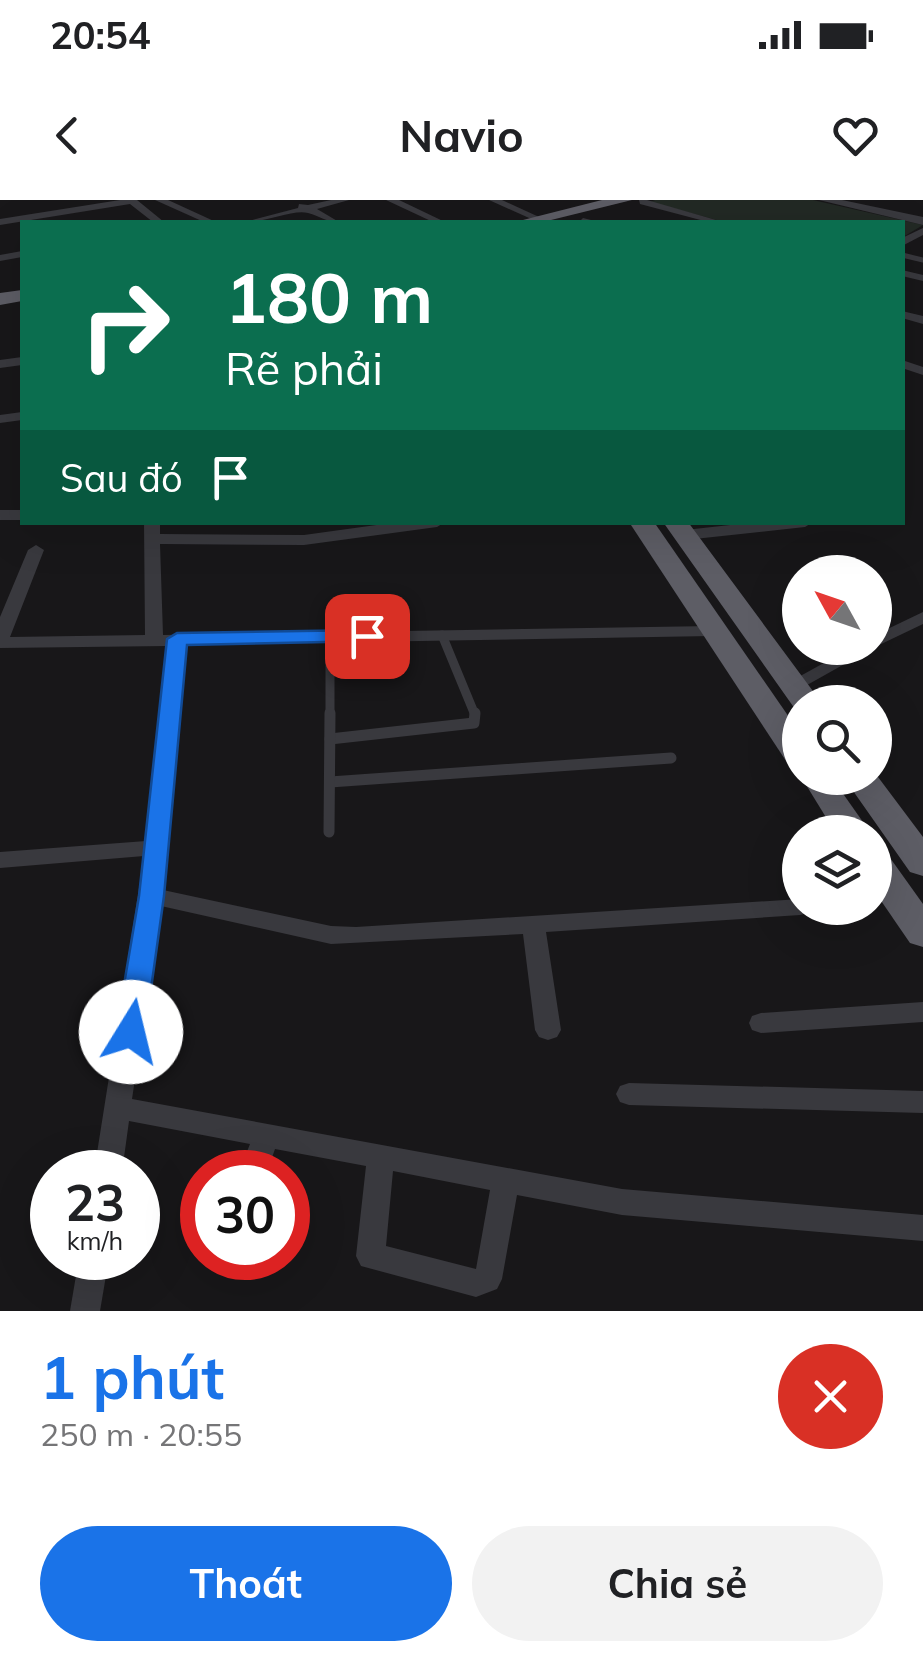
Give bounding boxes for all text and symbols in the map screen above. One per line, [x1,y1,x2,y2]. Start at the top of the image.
text: 20:54 [50,11,151,59]
text: Navio [399,107,524,163]
icon: back [40,108,95,163]
icon: heart [828,108,883,163]
text: 180 m [225,253,433,341]
icon: right [60,260,190,390]
text: Rẽ phải [225,340,383,396]
icon: arrive [203,450,258,505]
text: Sau đó [60,454,183,502]
north arrow [782,555,892,665]
map controls [782,555,892,925]
pin [325,594,410,679]
icon: arrive [340,609,395,664]
button: search [782,685,892,795]
button: layers [782,815,892,925]
position arrow [79,980,183,1084]
speed limit sign: 30 [180,1150,310,1280]
text: 23 [65,1171,125,1234]
text: km/h [67,1225,123,1256]
text: 1 phút [40,1339,224,1414]
button: close [778,1344,883,1449]
text: 250 m · 20:55 [40,1414,242,1454]
button: Thoát [40,1526,452,1641]
button: Chia sẻ [472,1526,883,1641]

